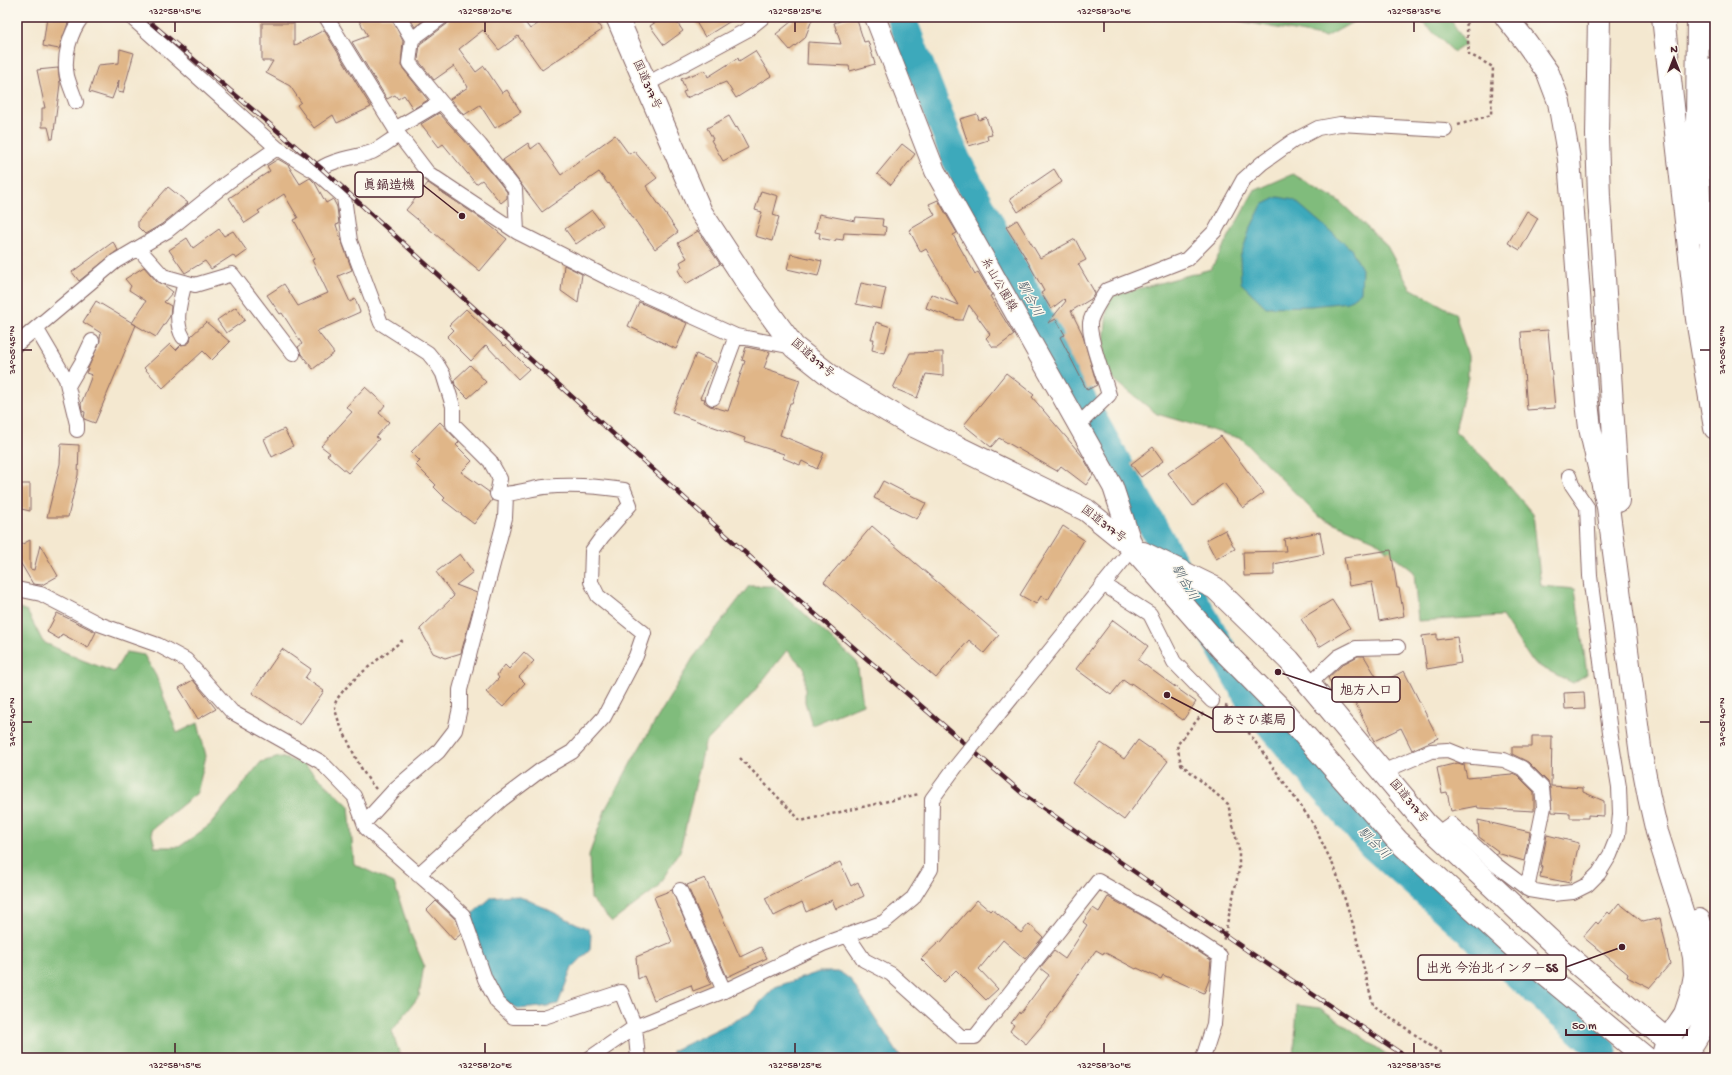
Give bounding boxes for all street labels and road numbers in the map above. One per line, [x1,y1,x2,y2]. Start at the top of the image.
street label: 国道317号 [629,57,664,112]
street label: 糸山公園線 [977,255,1020,314]
street label: 国道317号 [787,335,837,382]
street label: 国道317号 [1077,503,1129,547]
street label: 国道317号 [1385,776,1431,827]

